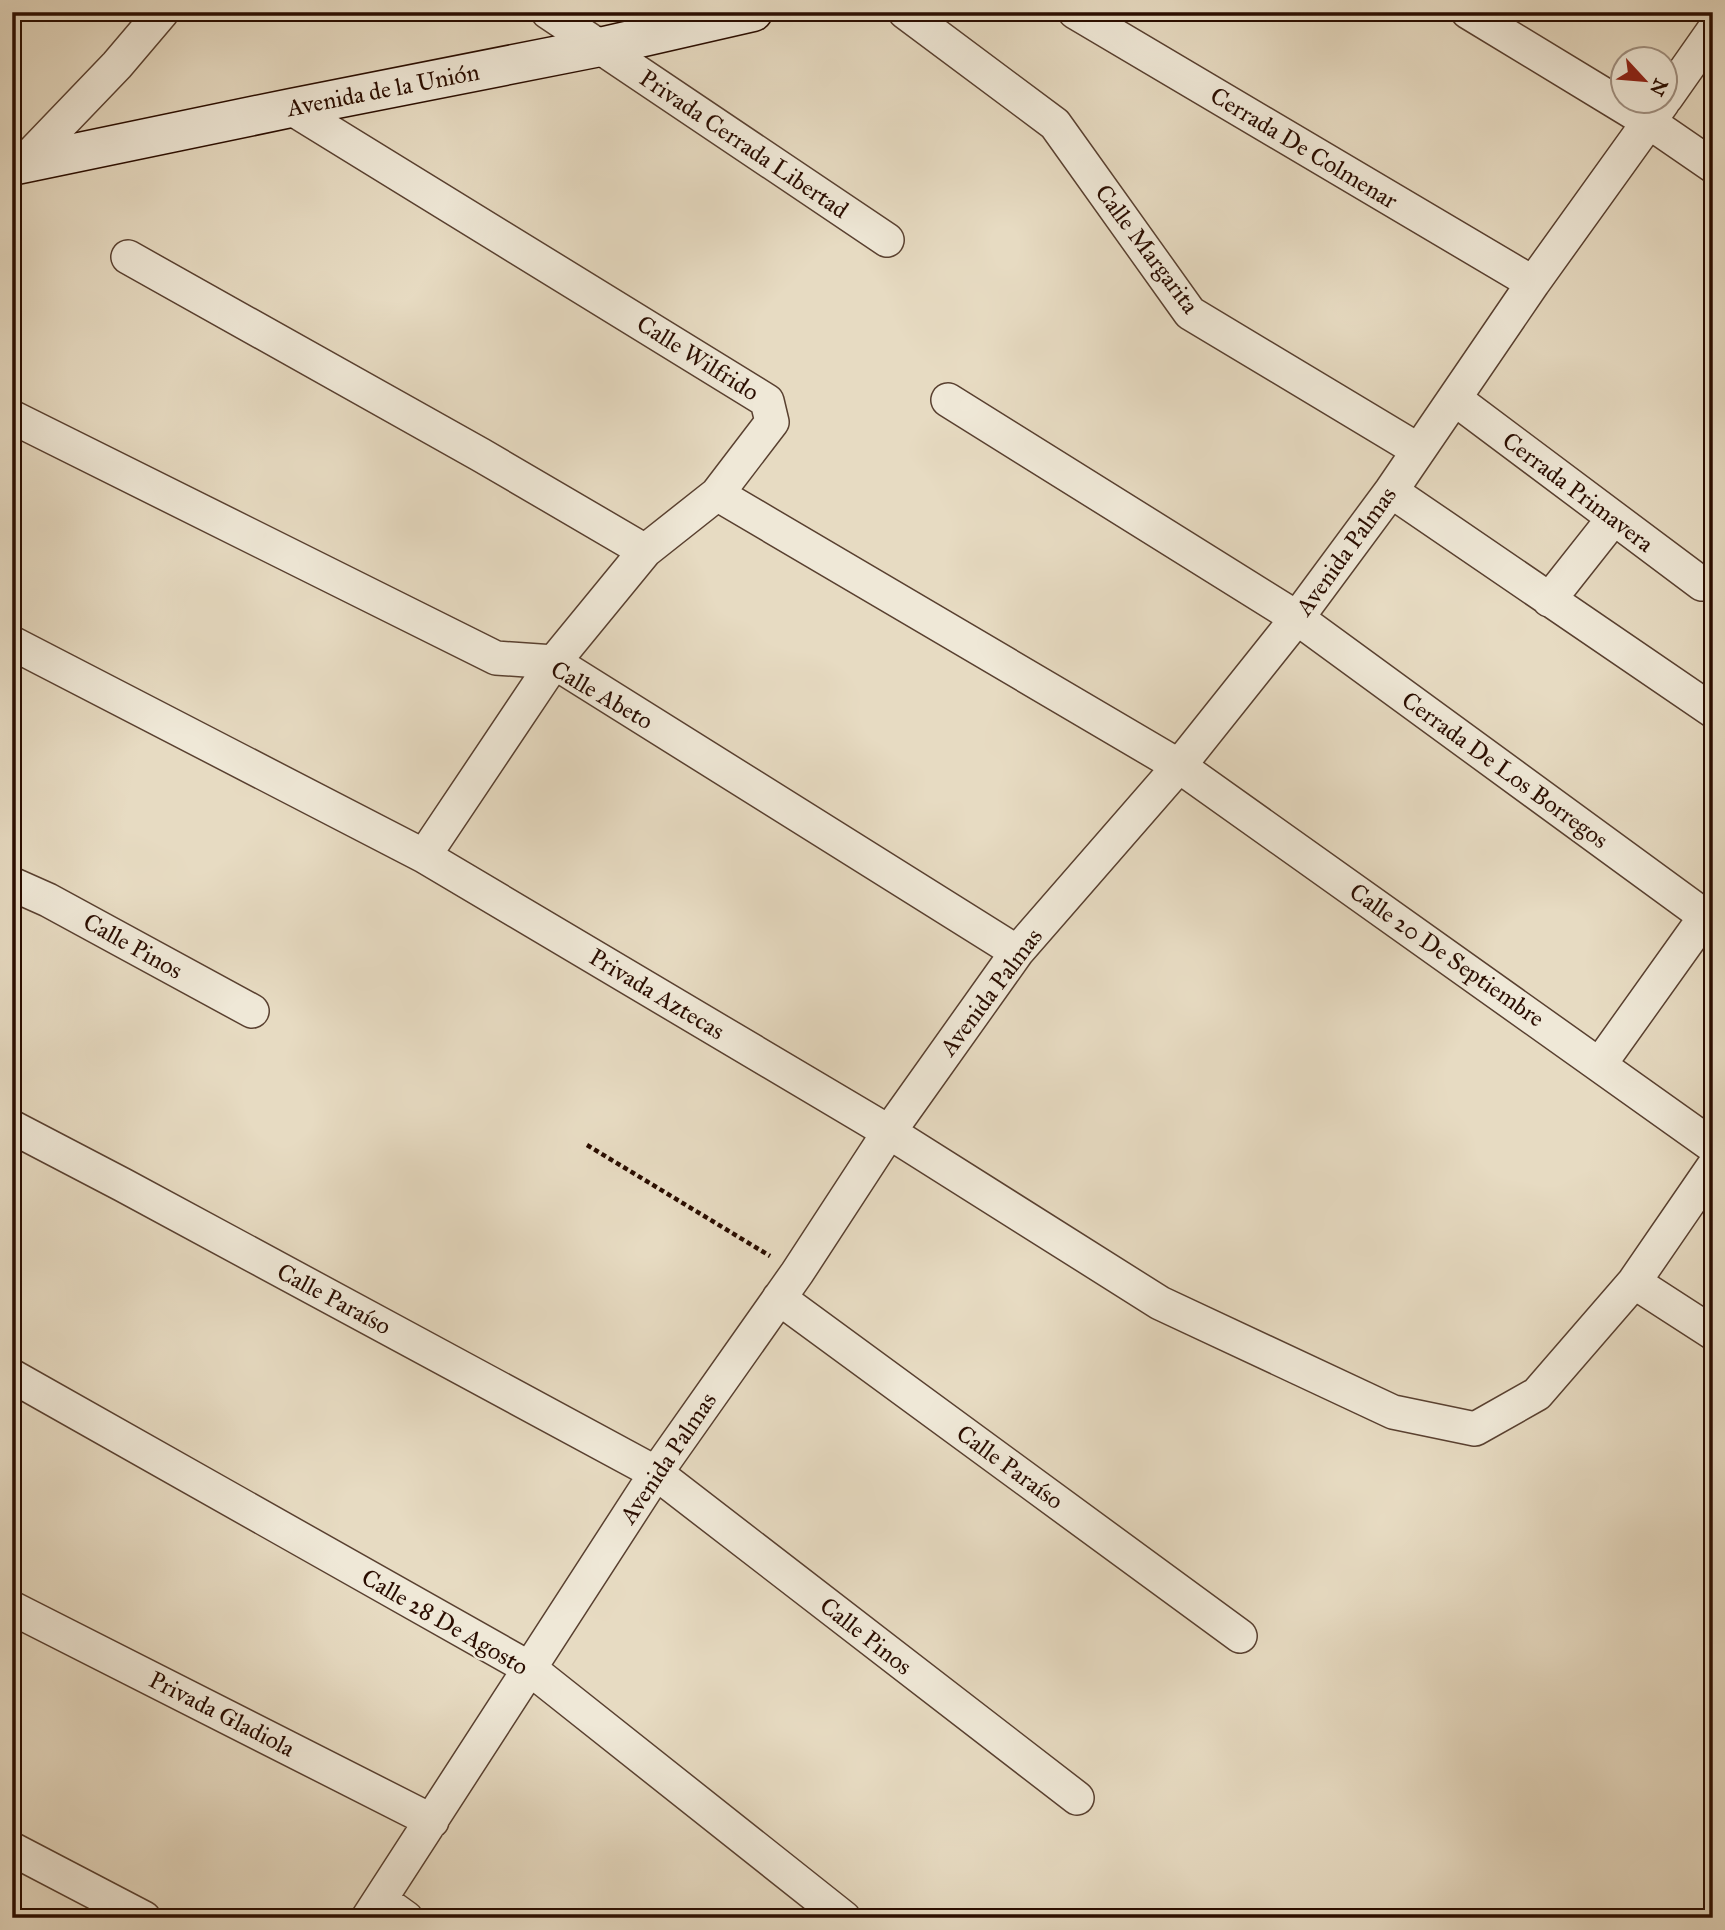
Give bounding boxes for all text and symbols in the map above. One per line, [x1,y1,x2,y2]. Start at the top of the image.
north arrow [1610,46,1680,116]
street label: Avenida de la Unión [283,57,482,124]
street label: Privada Cerrada Libertad [634,63,854,225]
text: N [1645,75,1673,100]
street label: Cerrada De Colmenar [1205,80,1403,216]
street label: Calle Margarita [1089,179,1206,320]
street label: Calle Wilfrido [631,309,765,407]
street label: Cerrada Primavera [1496,425,1660,559]
street label: Avenida Palmas [1289,481,1403,622]
street label: Calle Abeto [546,654,658,736]
street label: Cerrada De Los Borregos [1396,685,1614,855]
street label: Calle 20 De Septiembre [1344,877,1550,1033]
street label: Calle Pinos [78,906,188,986]
street label: Avenida Palmas [933,922,1049,1063]
street label: Privada Aztecas [584,942,730,1046]
street label: Calle Paraíso [272,1256,396,1342]
street label: Avenida Palmas [612,1387,723,1530]
street label: Calle Paraíso [951,1418,1069,1516]
street label: Calle 28 De Agosto [356,1562,534,1682]
street label: Calle Pinos [814,1591,918,1681]
street label: Privada Gladiola [144,1664,301,1764]

